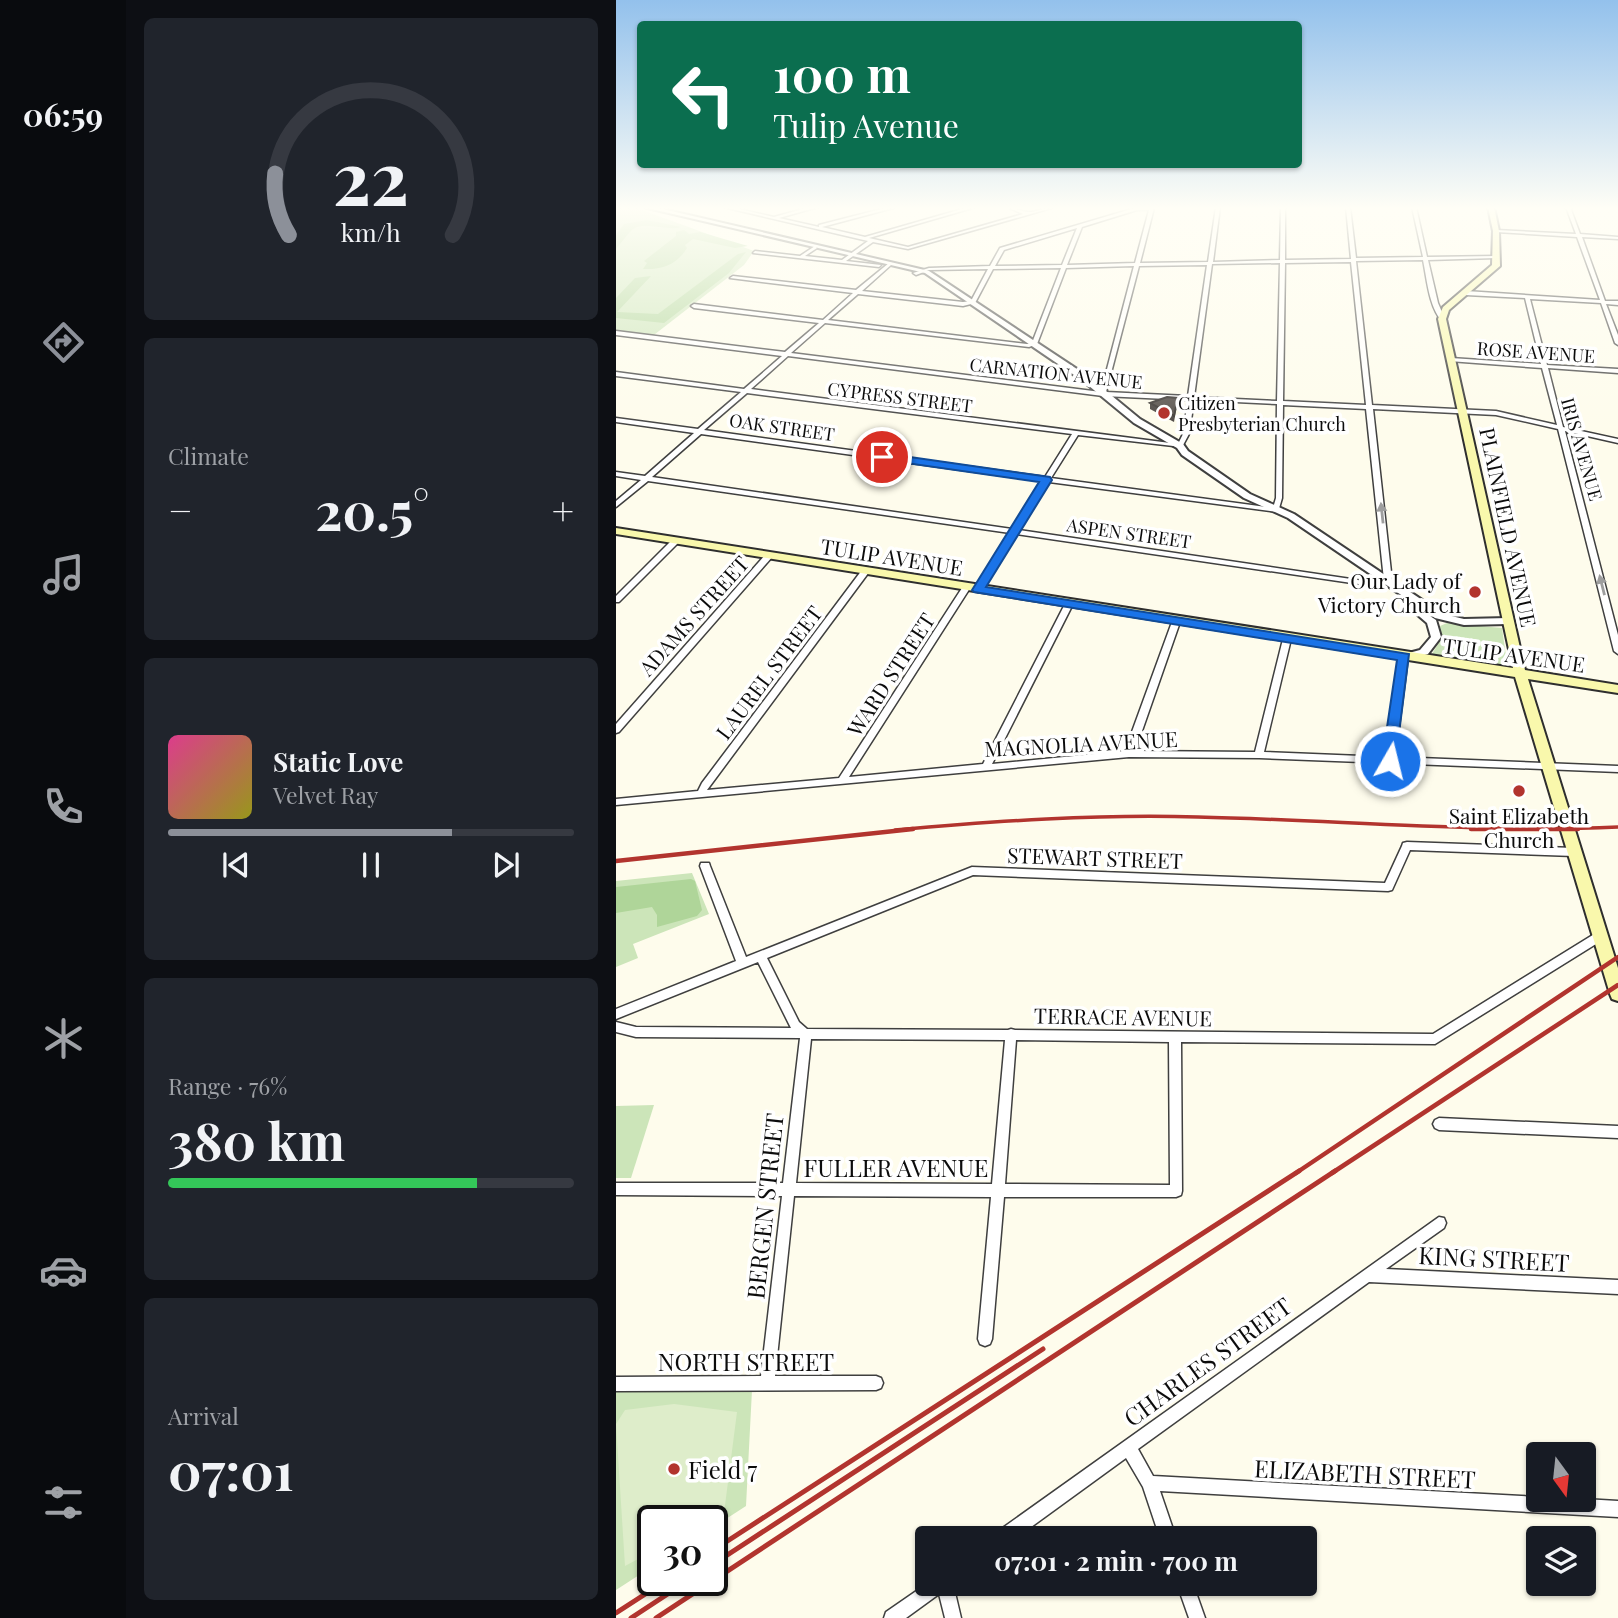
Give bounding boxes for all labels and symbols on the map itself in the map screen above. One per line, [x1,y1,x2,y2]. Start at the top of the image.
street label: ROSE AVENUE [1476,336,1596,368]
street label: CARNATION AVENUE [968,352,1144,394]
street label: CYPRESS STREET [826,376,974,418]
place label: Citizen Presbyterian Church [1178,391,1346,436]
street label: IRIS AVENUE [1556,395,1608,503]
marker: Citizen Presbyterian Church [1156,405,1172,421]
street label: OAK STREET [728,408,836,446]
street label: PLAINFIELD AVENUE [1474,425,1544,629]
pin [852,427,912,487]
one-way arrow [1376,501,1387,523]
street label: ASPEN STREET [1064,512,1193,554]
street label: TULIP AVENUE [819,531,965,581]
street label: ADAMS STREET [631,549,754,682]
place label: Our Lady of Victory Church [1317,566,1463,618]
one-way arrow [1596,573,1607,595]
marker: Our Lady of Victory Church [1467,584,1483,600]
street label: LAUREL STREET [709,599,827,745]
street label: WARD STREET [839,607,940,742]
street label: TULIP AVENUE [1441,630,1587,678]
street label: MAGNOLIA AVENUE [984,724,1178,762]
position arrow [1353,724,1427,798]
marker: Saint Elizabeth Church [1511,783,1527,799]
place label: Saint Elizabeth Church [1449,801,1590,853]
street label: STEWART STREET [1007,840,1183,874]
street label: TERRACE AVENUE [1034,1000,1212,1032]
street label: BERGEN STREET [738,1111,790,1301]
street label: FULLER AVENUE [804,1151,988,1183]
street label: KING STREET [1418,1238,1570,1278]
street label: CHARLES STREET [1117,1289,1297,1433]
street label: NORTH STREET [658,1345,834,1377]
north arrow [1526,1442,1596,1512]
street label: ELIZABETH STREET [1253,1451,1477,1495]
place label: Field 7 [688,1453,757,1485]
marker: Field 7 [666,1461,682,1477]
speed limit sign: 30 [637,1505,728,1596]

